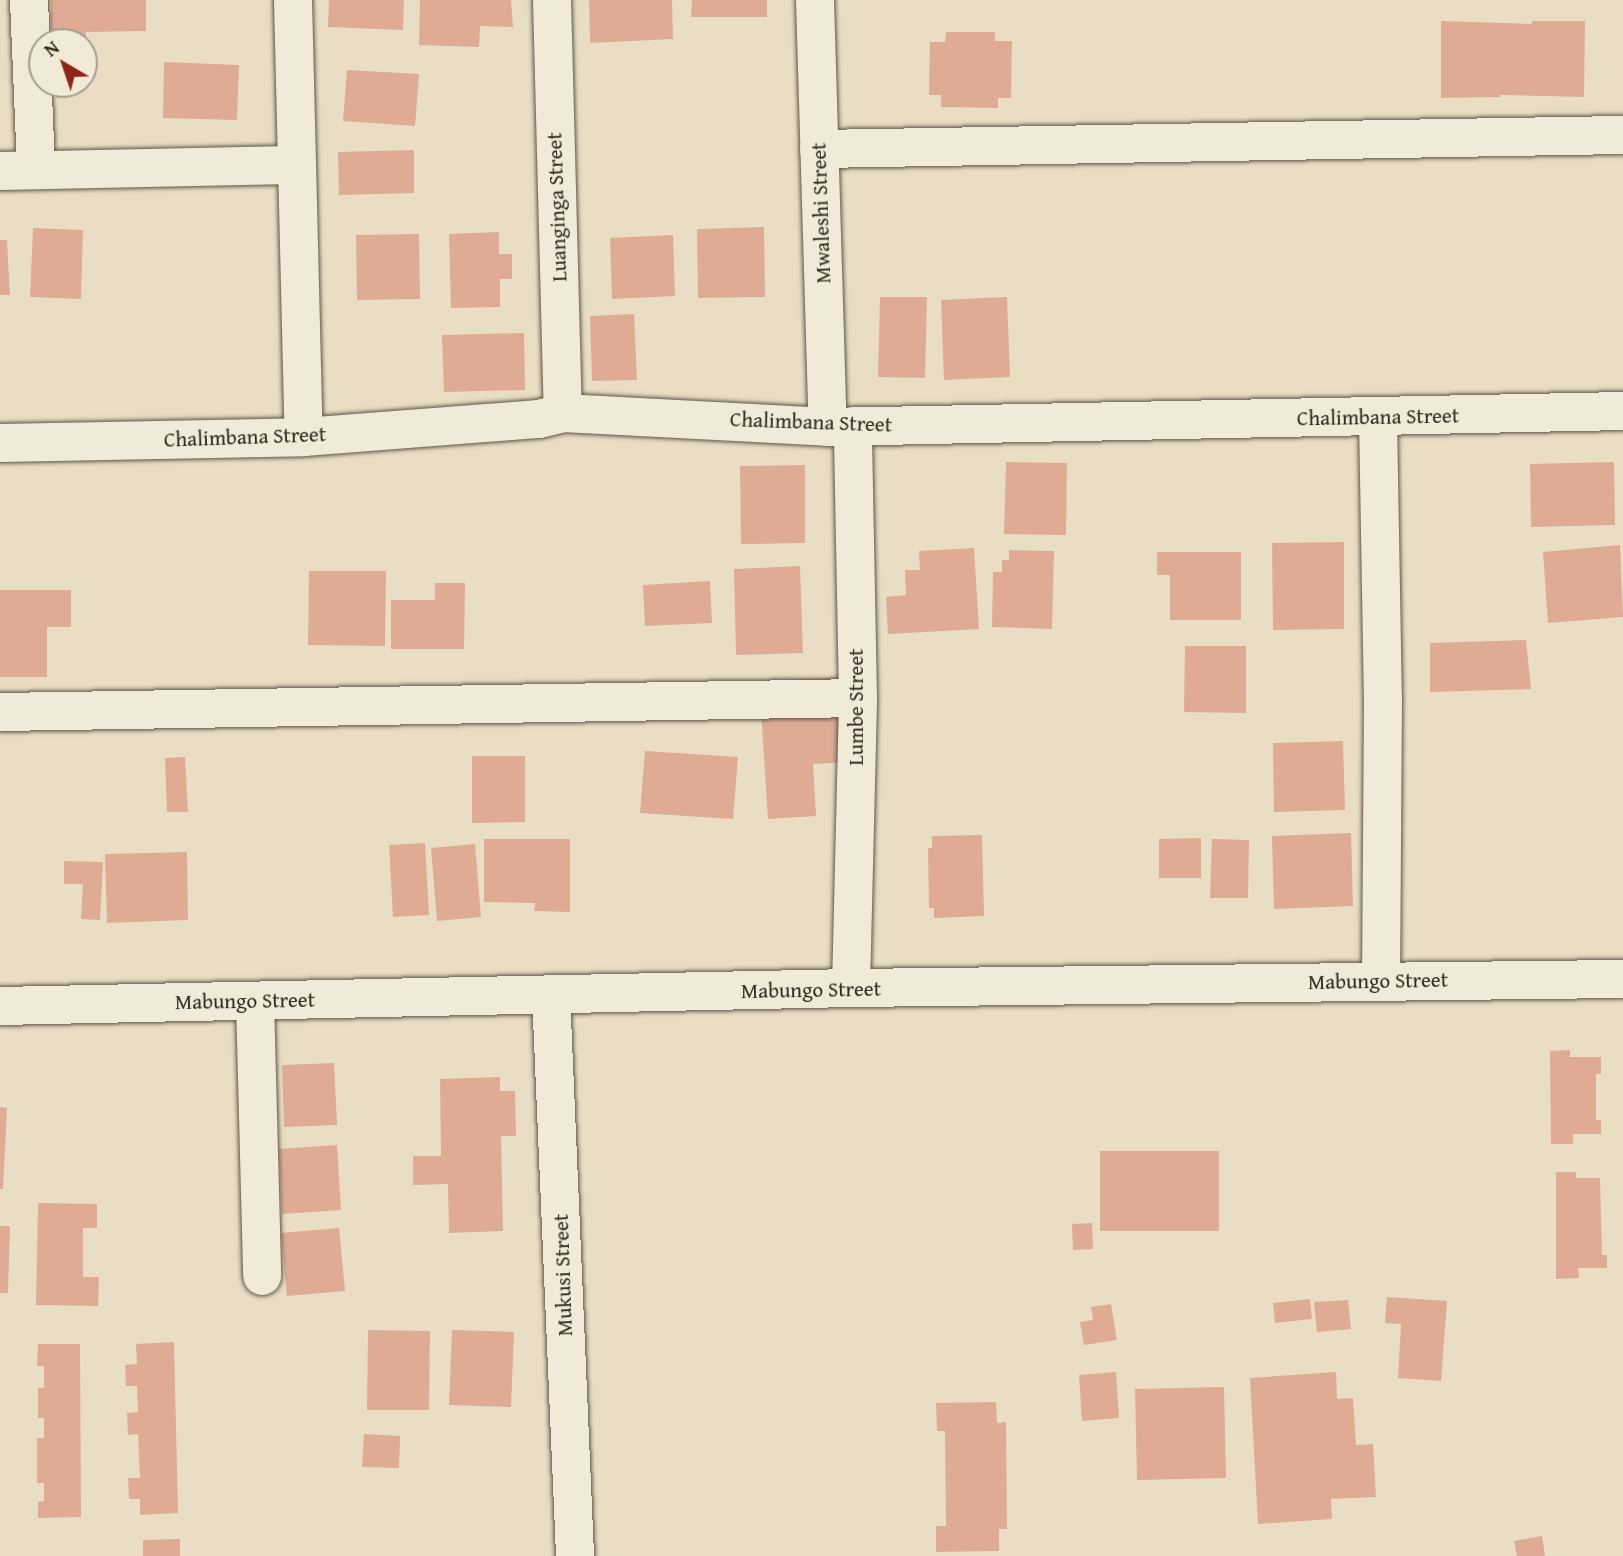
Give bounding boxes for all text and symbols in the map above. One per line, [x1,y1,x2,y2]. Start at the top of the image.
north arrow [28,28,98,98]
text: N [37,33,65,63]
street label: Luanginga Street [542,132,572,282]
street label: Mwaleshi Street [806,142,836,284]
street label: Chalimbana Street [1297,403,1459,431]
street label: Chalimbana Street [729,407,893,437]
street label: Chalimbana Street [163,422,327,452]
street label: Lumbe Street [843,648,869,766]
street label: Mabungo Street [1308,967,1448,995]
street label: Mabungo Street [741,976,881,1004]
street label: Mabungo Street [175,987,315,1015]
street label: Mukusi Street [548,1213,578,1337]

